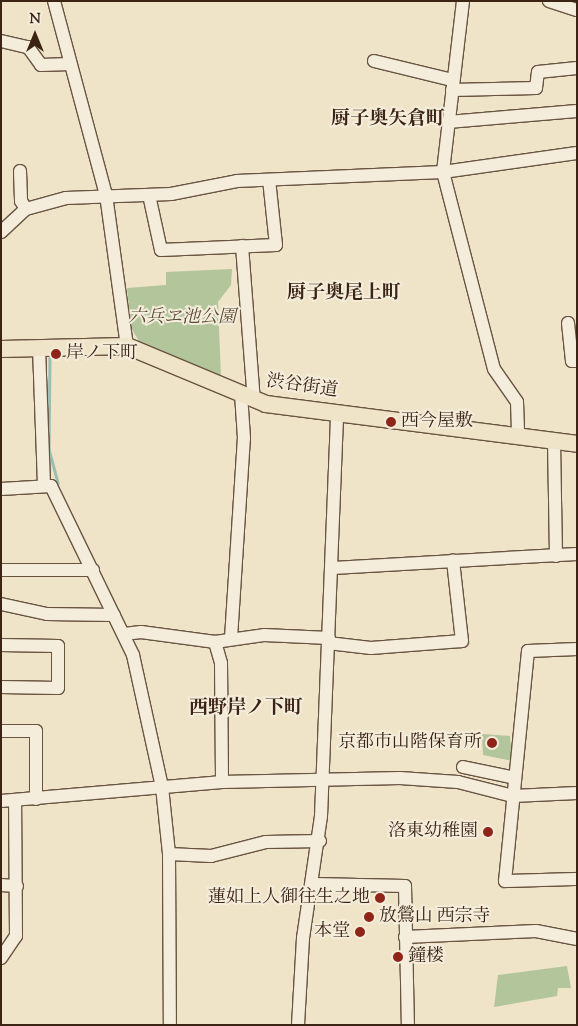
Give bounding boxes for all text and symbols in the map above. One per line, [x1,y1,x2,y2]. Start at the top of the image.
north arrow [10,10,60,60]
text: N [29,10,41,30]
district label: 厨子奥矢倉町 [331,109,445,131]
district label: 厨子奥尾上町 [287,283,401,305]
park label: 六兵ヱ池公園 [128,307,236,329]
place label: 岸ノ下町 [66,343,138,365]
marker: 岸ノ下町 [50,348,62,360]
street label: 渋谷街道 [265,371,339,403]
place label: 西今屋敷 [401,411,473,433]
marker: 西今屋敷 [385,416,397,428]
district label: 西野岸ノ下町 [189,698,303,720]
place label: 京都市山階保育所 [338,732,482,754]
marker: 京都市山階保育所 [486,737,498,749]
place label: 洛東幼稚園 [388,821,478,843]
marker: 洛東幼稚園 [482,826,494,838]
place label: 蓮如上人御往生之地 [208,887,370,909]
marker: 蓮如上人御往生之地 [374,892,386,904]
place label: 放鶯山 西宗寺 [379,906,491,928]
marker: 放鶯山 西宗寺 [363,911,375,923]
place label: 本堂 [314,921,350,943]
marker: 本堂 [354,926,366,938]
place label: 鐘楼 [408,946,444,968]
marker: 鐘楼 [392,951,404,963]

